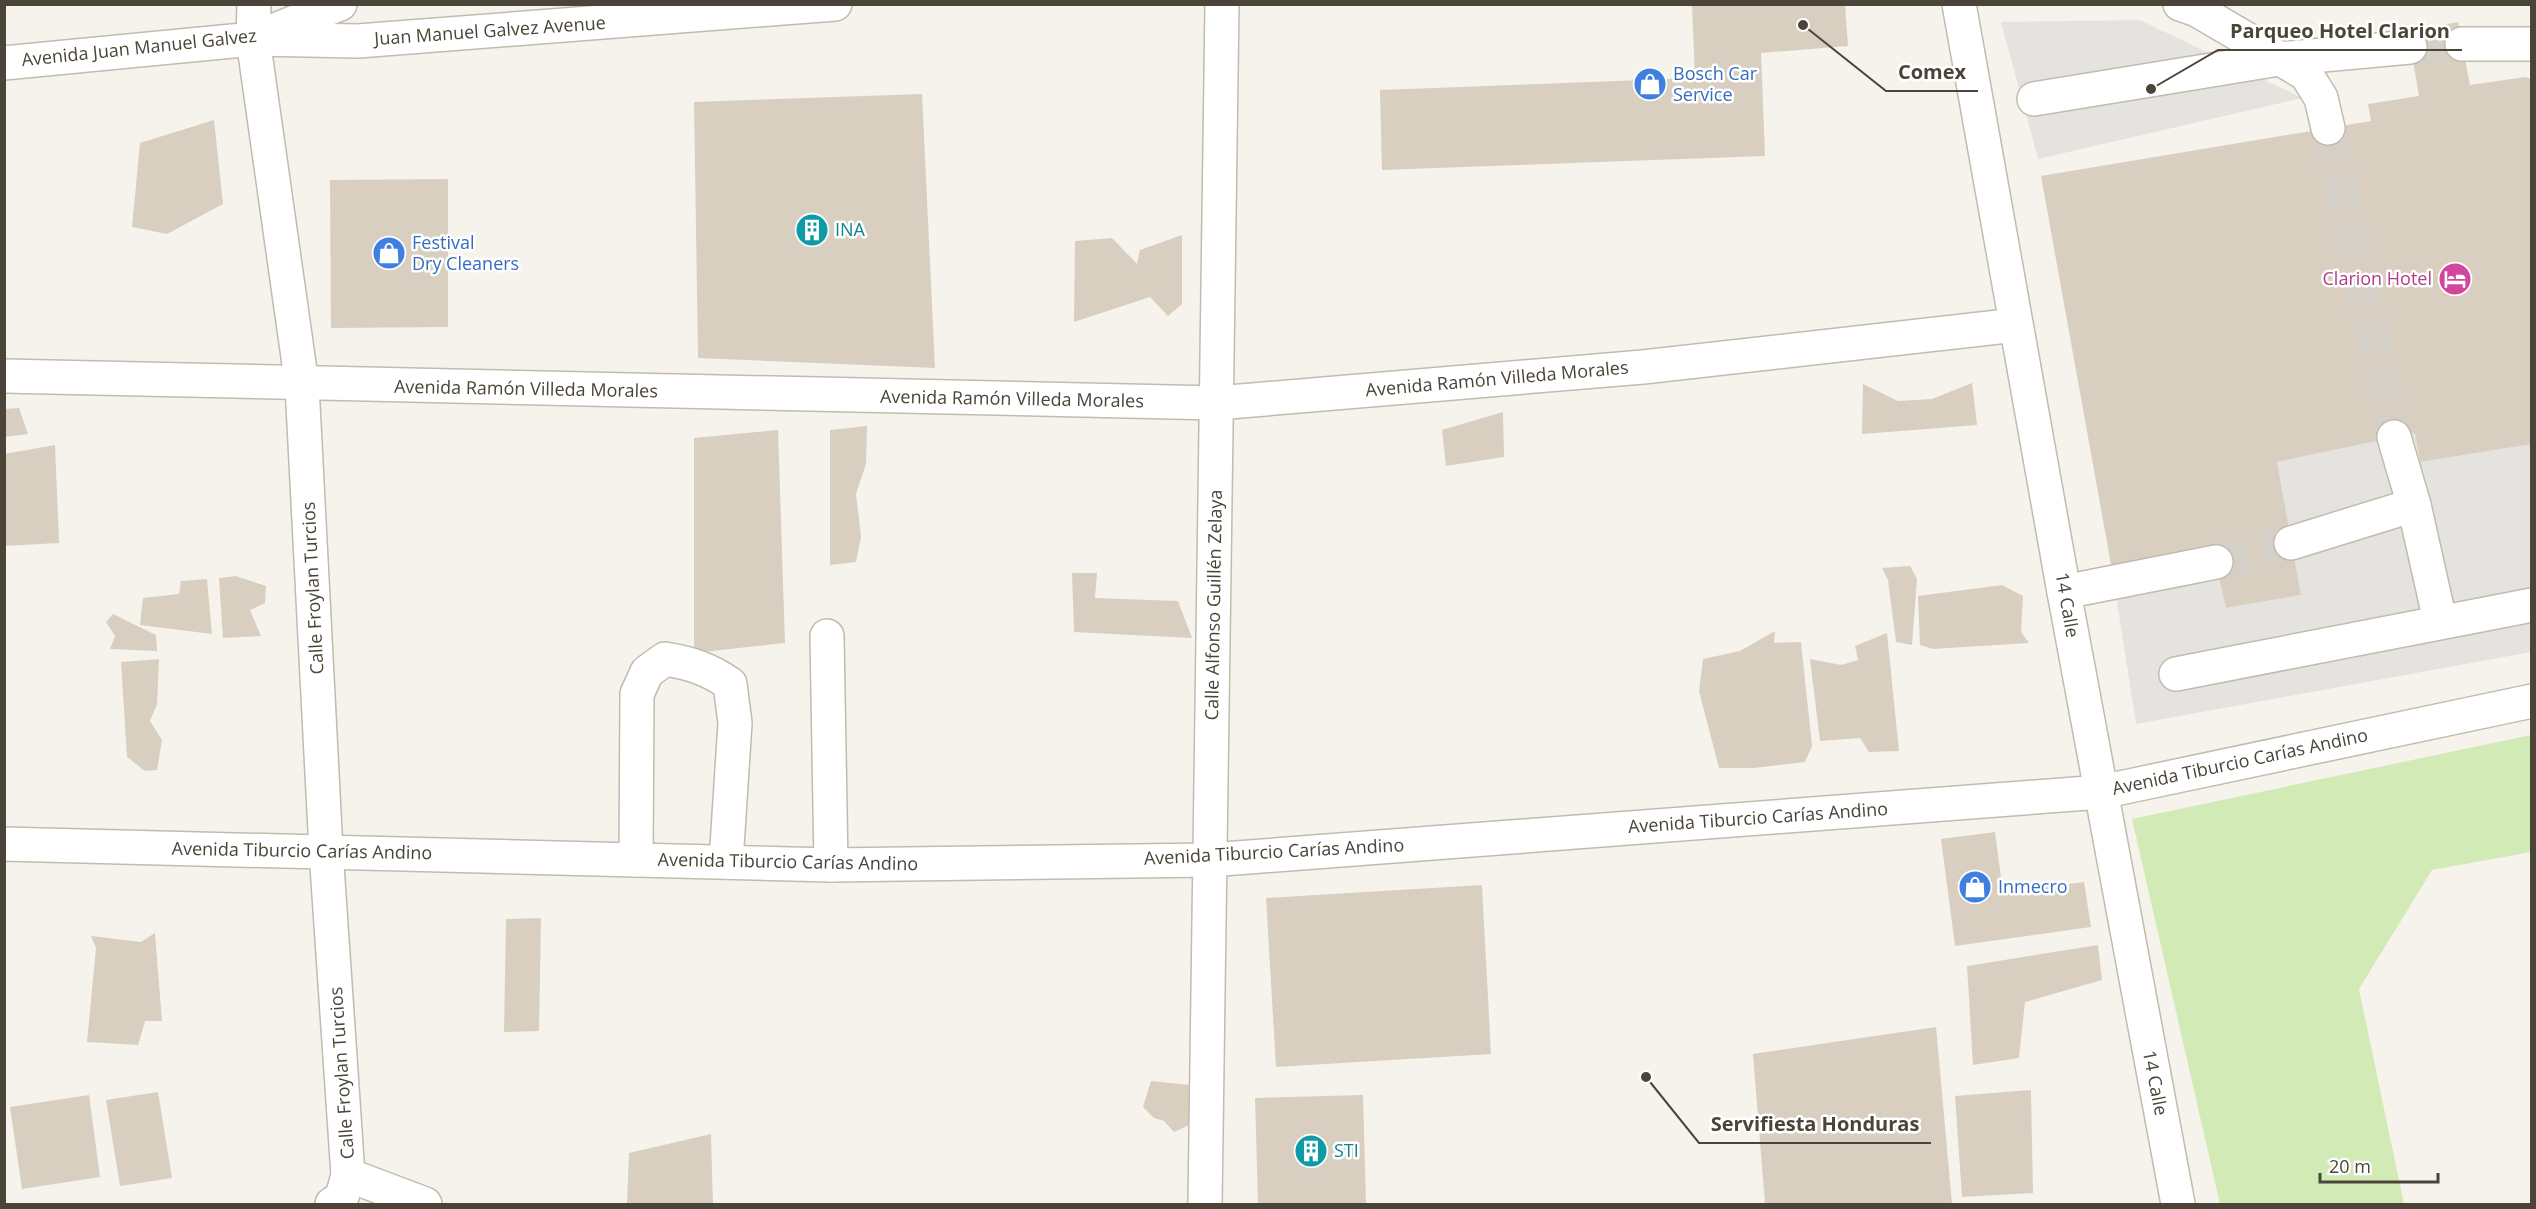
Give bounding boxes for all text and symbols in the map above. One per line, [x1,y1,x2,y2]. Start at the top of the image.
street label: Juan Manuel Galvez Avenue [372,10,606,50]
callout: Parqueo Hotel Clarion [2218,12,2462,50]
text: Parqueo Hotel Clarion [2230,17,2450,44]
street label: Avenida Juan Manuel Galvez [20,23,258,71]
callout: Comex [1886,53,1978,91]
text: Comex [1898,58,1967,85]
place label: Bosch Car Service [1673,61,1758,106]
shop icon: Bosch Car Service [1632,66,1668,102]
building icon: INA [794,212,830,248]
place label: INA [835,217,866,241]
place label: Festival Dry Cleaners [412,230,519,275]
shop icon: Festival Dry Cleaners [371,235,407,271]
hotel icon: Clarion Hotel [2437,261,2473,297]
place label: Clarion Hotel [2323,266,2432,290]
street label: Avenida Ramón Villeda Morales [1364,355,1629,401]
street label: Avenida Ramón Villeda Morales [394,374,658,402]
street label: Avenida Ramón Villeda Morales [880,384,1144,412]
street label: Calle Alfonso Guillén Zelaya [1199,489,1227,721]
street label: Calle Froylan Turcios [295,501,329,675]
street label: 14 Calle [2050,570,2086,639]
street label: Avenida Tiburcio Carías Andino [2110,722,2370,800]
street label: Avenida Tiburcio Carías Andino [1627,796,1889,838]
street label: Avenida Tiburcio Carías Andino [1143,832,1405,870]
street label: Avenida Tiburcio Carías Andino [172,836,433,864]
street label: Avenida Tiburcio Carías Andino [658,847,919,875]
shop icon: Inmecro [1957,869,1993,905]
place label: Inmecro [1998,874,2068,898]
street label: Calle Froylan Turcios [323,986,359,1160]
street label: 14 Calle [2138,1048,2174,1117]
callout: Servifiesta Honduras [1699,1105,1931,1143]
text: Servifiesta Honduras [1711,1110,1919,1137]
building icon: STI [1293,1133,1329,1169]
place label: STI [1334,1138,1359,1162]
scale bar [2320,1146,2438,1184]
text: 20 m [2329,1154,2371,1178]

